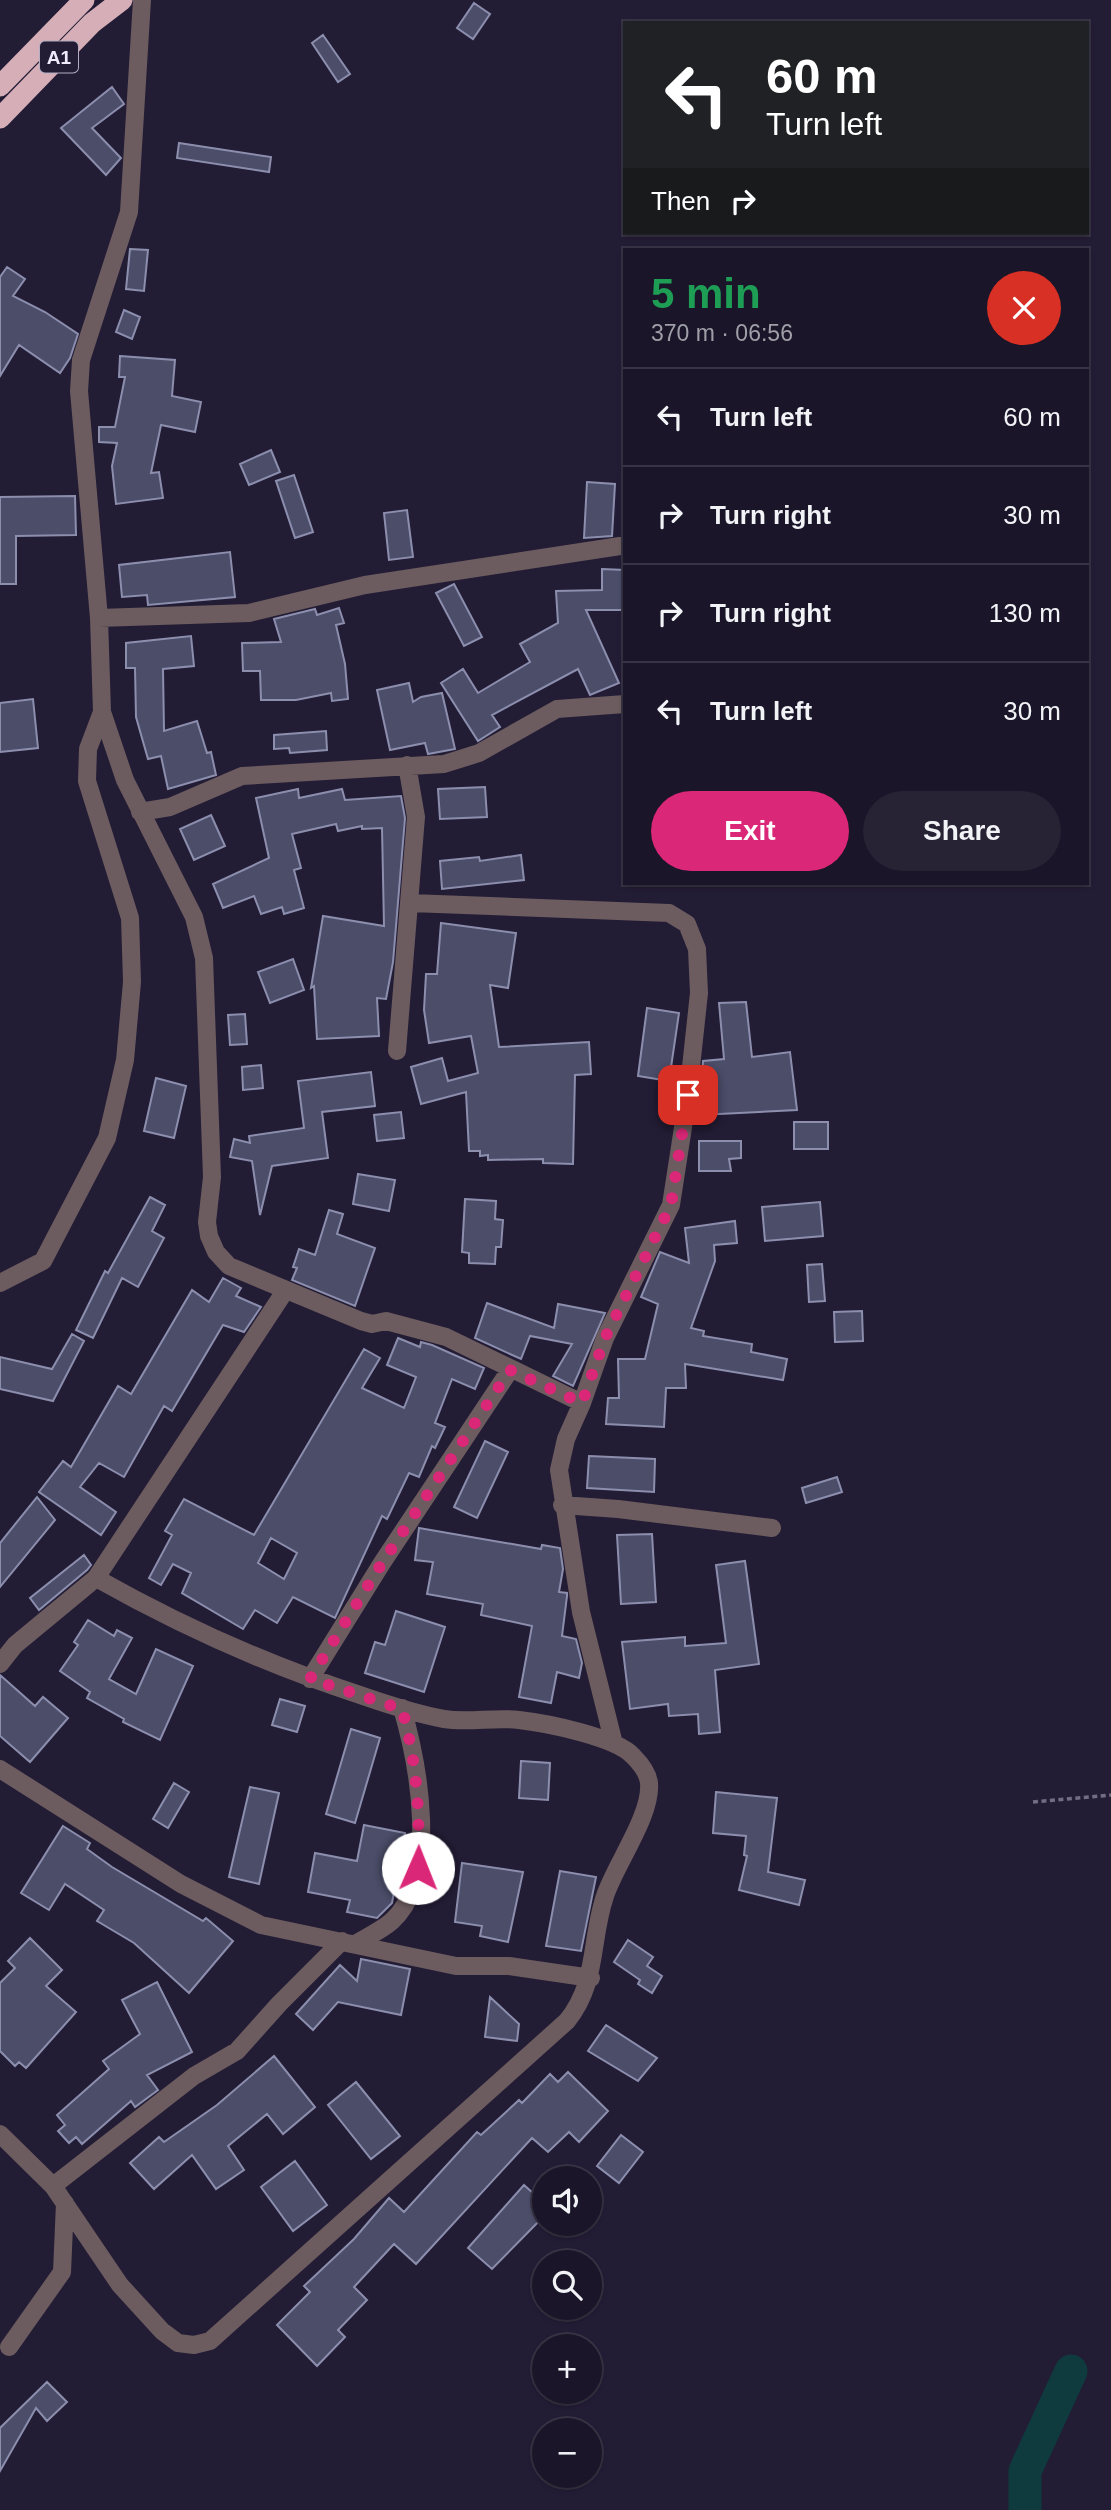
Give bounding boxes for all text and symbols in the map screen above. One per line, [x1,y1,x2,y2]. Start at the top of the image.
road number: A1 [40,41,78,72]
icon: left [651,49,742,140]
text: 60 m [766,49,878,103]
text: Turn left [766,106,882,142]
icon: right [724,182,762,220]
text: Then [651,186,710,216]
text: 5 min [651,270,761,317]
button: close [987,271,1061,345]
text: 370 m · 06:56 [651,320,793,346]
icon: left [651,398,689,436]
text: Turn left [710,402,812,432]
text: 60 m [1003,402,1061,432]
icon: right [651,496,689,534]
text: Turn right [710,500,831,530]
text: 30 m [1003,500,1061,530]
icon: right [651,594,689,632]
text: Turn right [710,598,831,628]
text: 130 m [989,598,1061,628]
icon: left [651,692,689,730]
text: Turn left [710,696,812,726]
text: 30 m [1003,696,1061,726]
button: Exit [651,791,849,871]
button: Share [863,791,1061,871]
pin [658,1065,718,1125]
icon: arrive [669,1076,707,1114]
position arrow [381,1831,455,1905]
map controls [532,2166,602,2488]
button: sound [532,2166,602,2236]
button: search [532,2250,602,2320]
button: + [532,2334,602,2404]
button: − [532,2418,602,2488]

